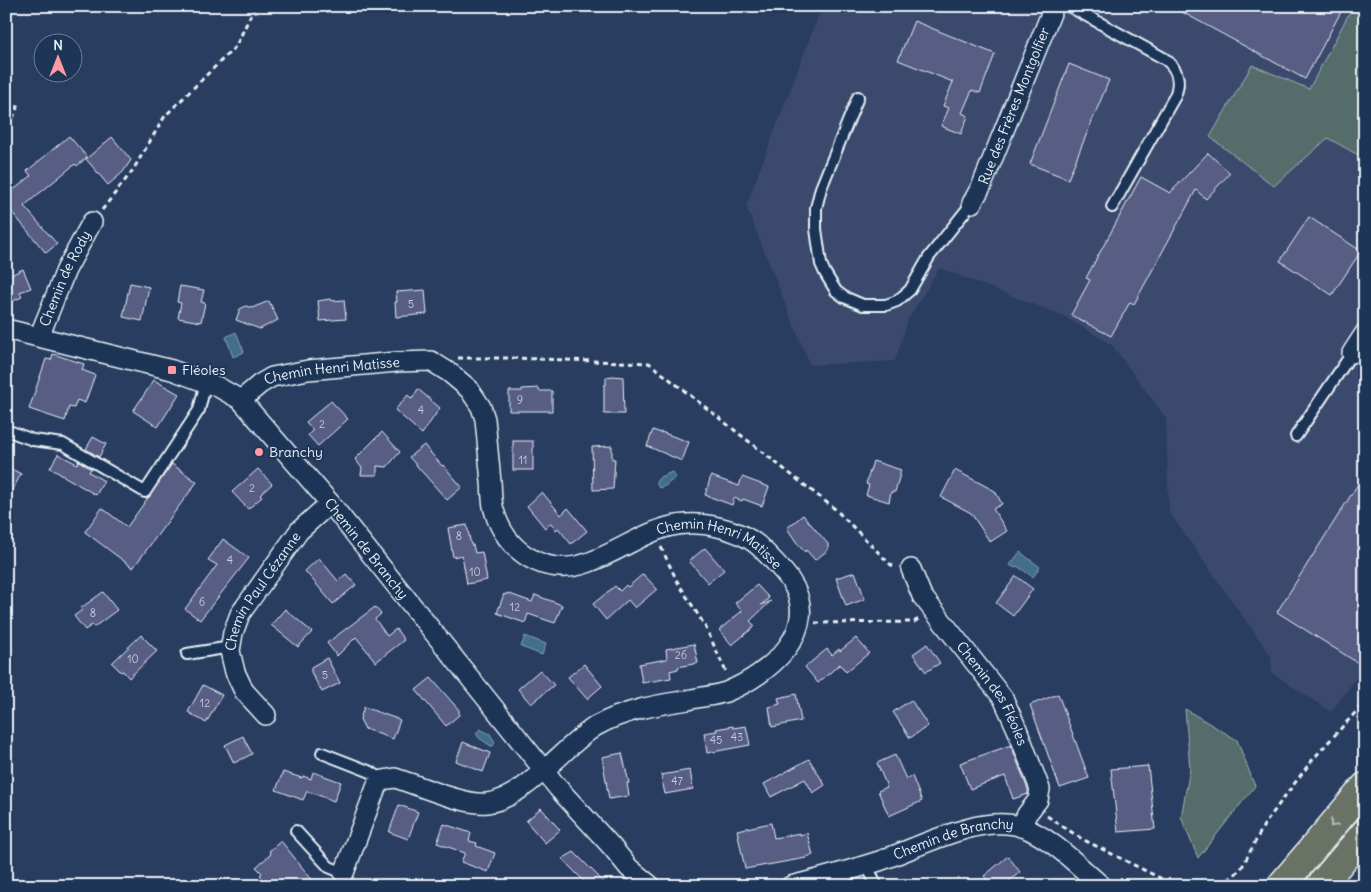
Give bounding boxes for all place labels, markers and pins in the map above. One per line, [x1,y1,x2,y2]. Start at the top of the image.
place label: Fléoles [182,361,226,379]
marker: Fléoles [166,364,178,376]
place label: Branchy [269,443,323,461]
marker: Branchy [253,446,265,458]

